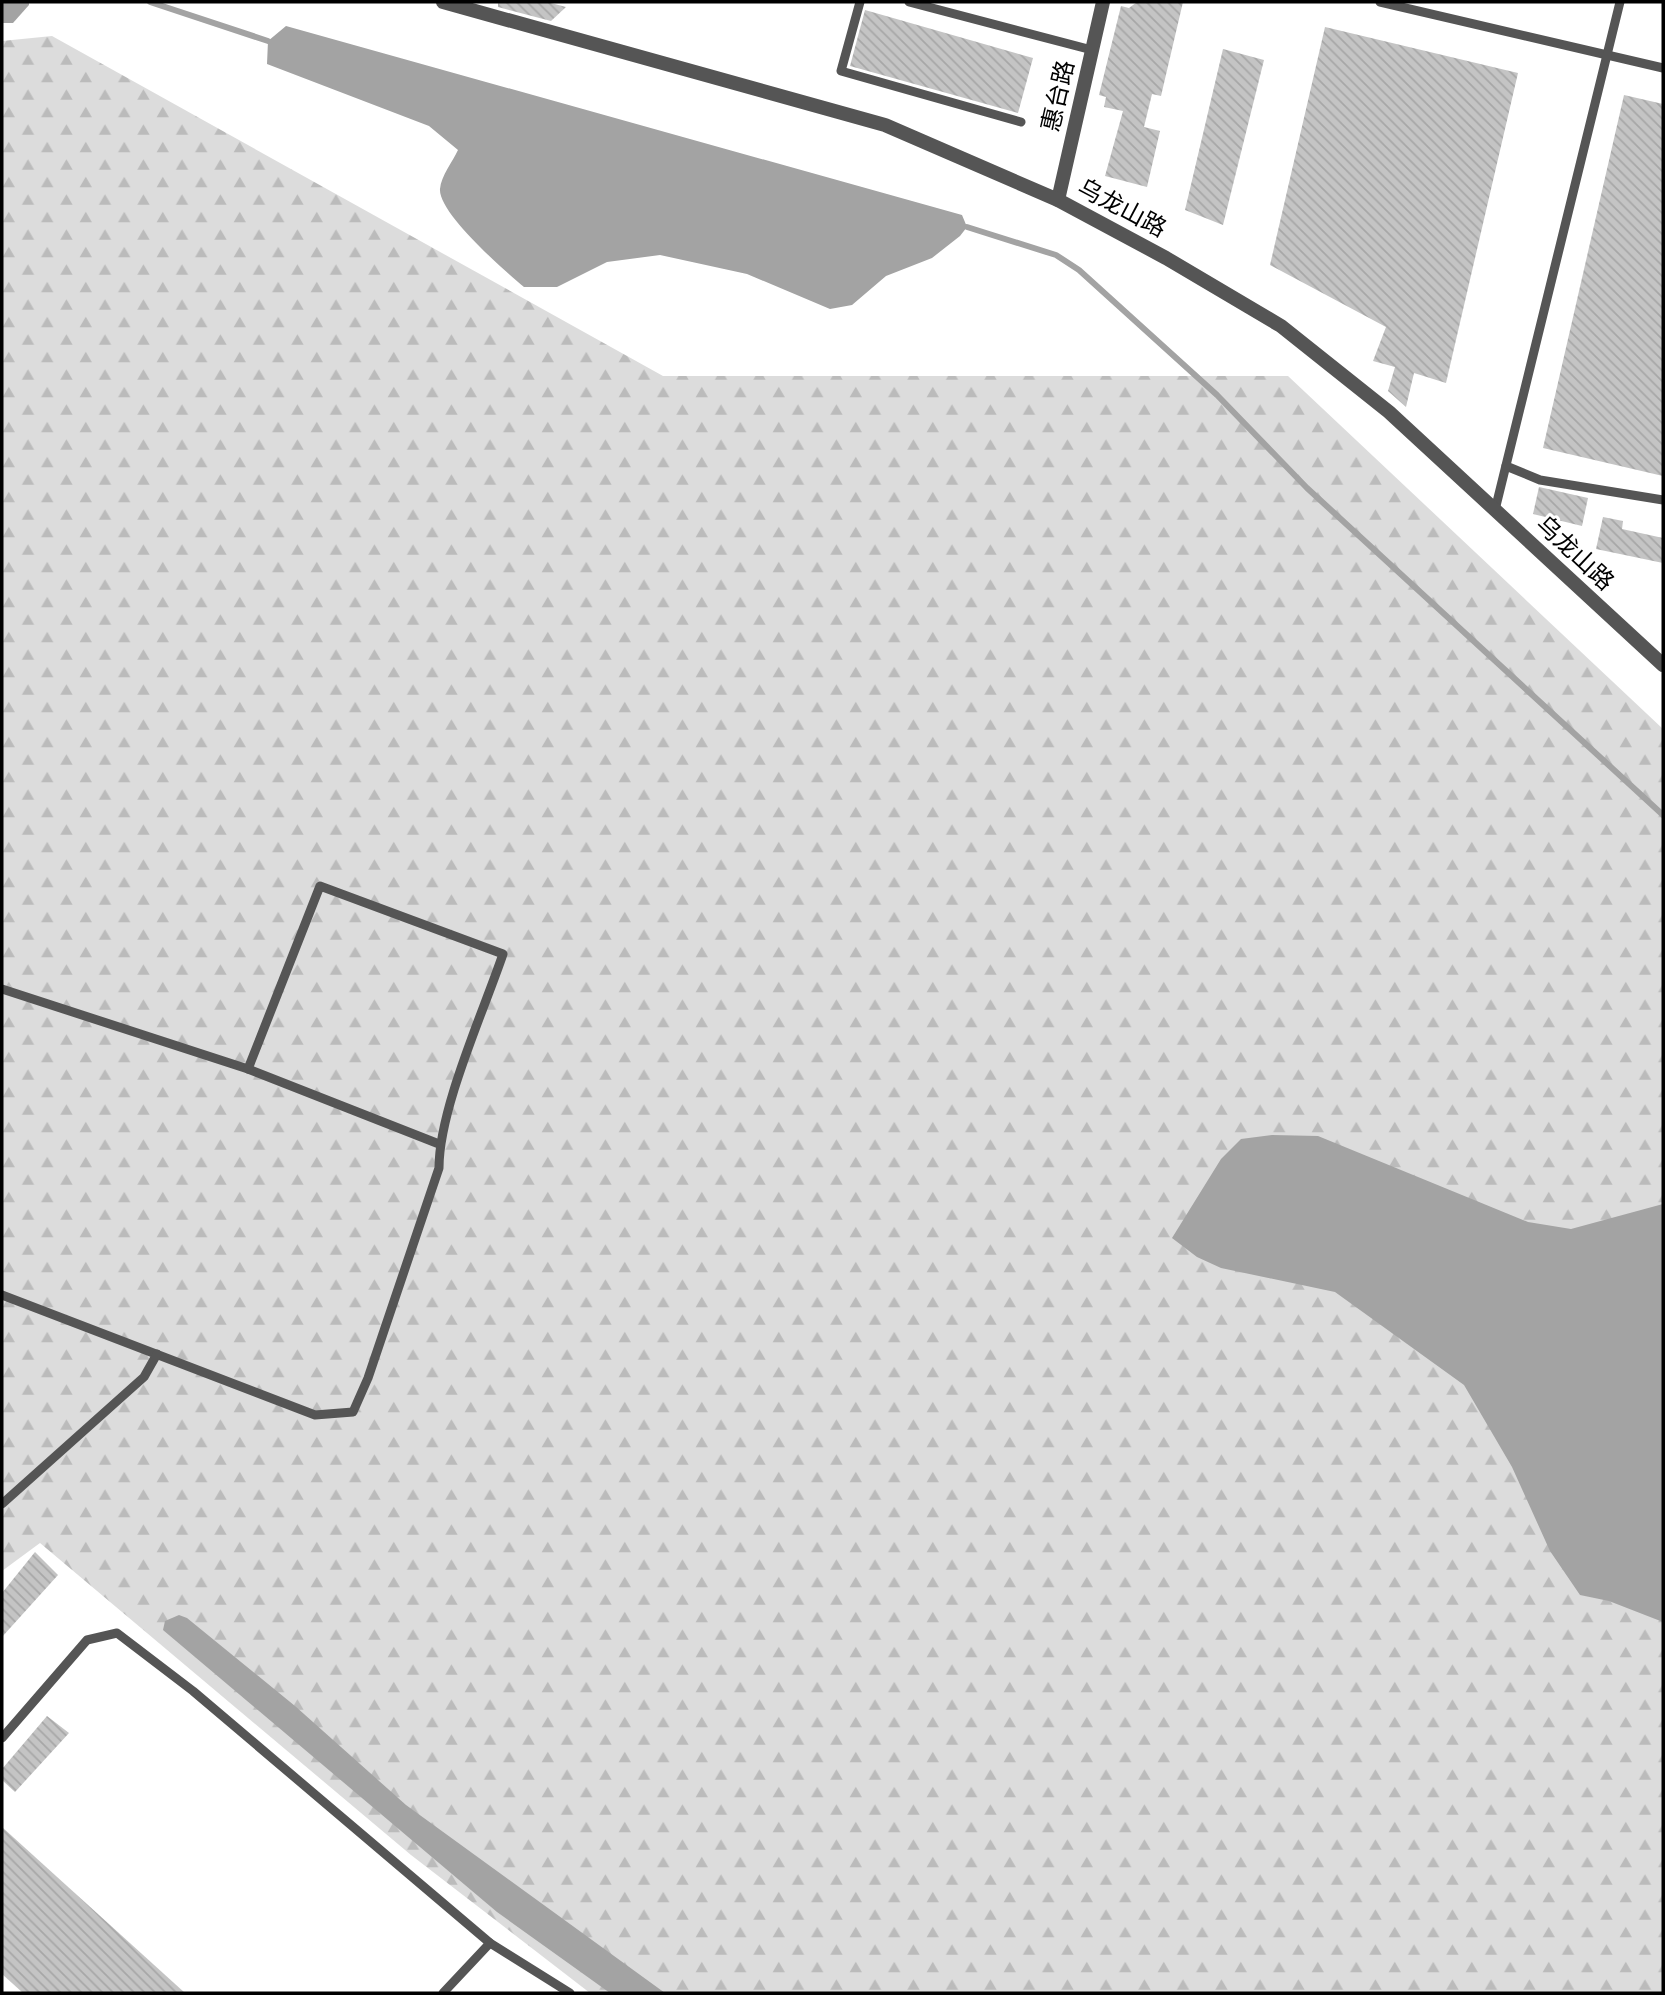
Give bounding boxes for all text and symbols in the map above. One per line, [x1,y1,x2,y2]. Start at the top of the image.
street label: 惠台路 [1036,58,1080,134]
street label: 乌龙山路 [1073,173,1171,243]
street label: 乌龙山路 [1530,510,1620,596]

